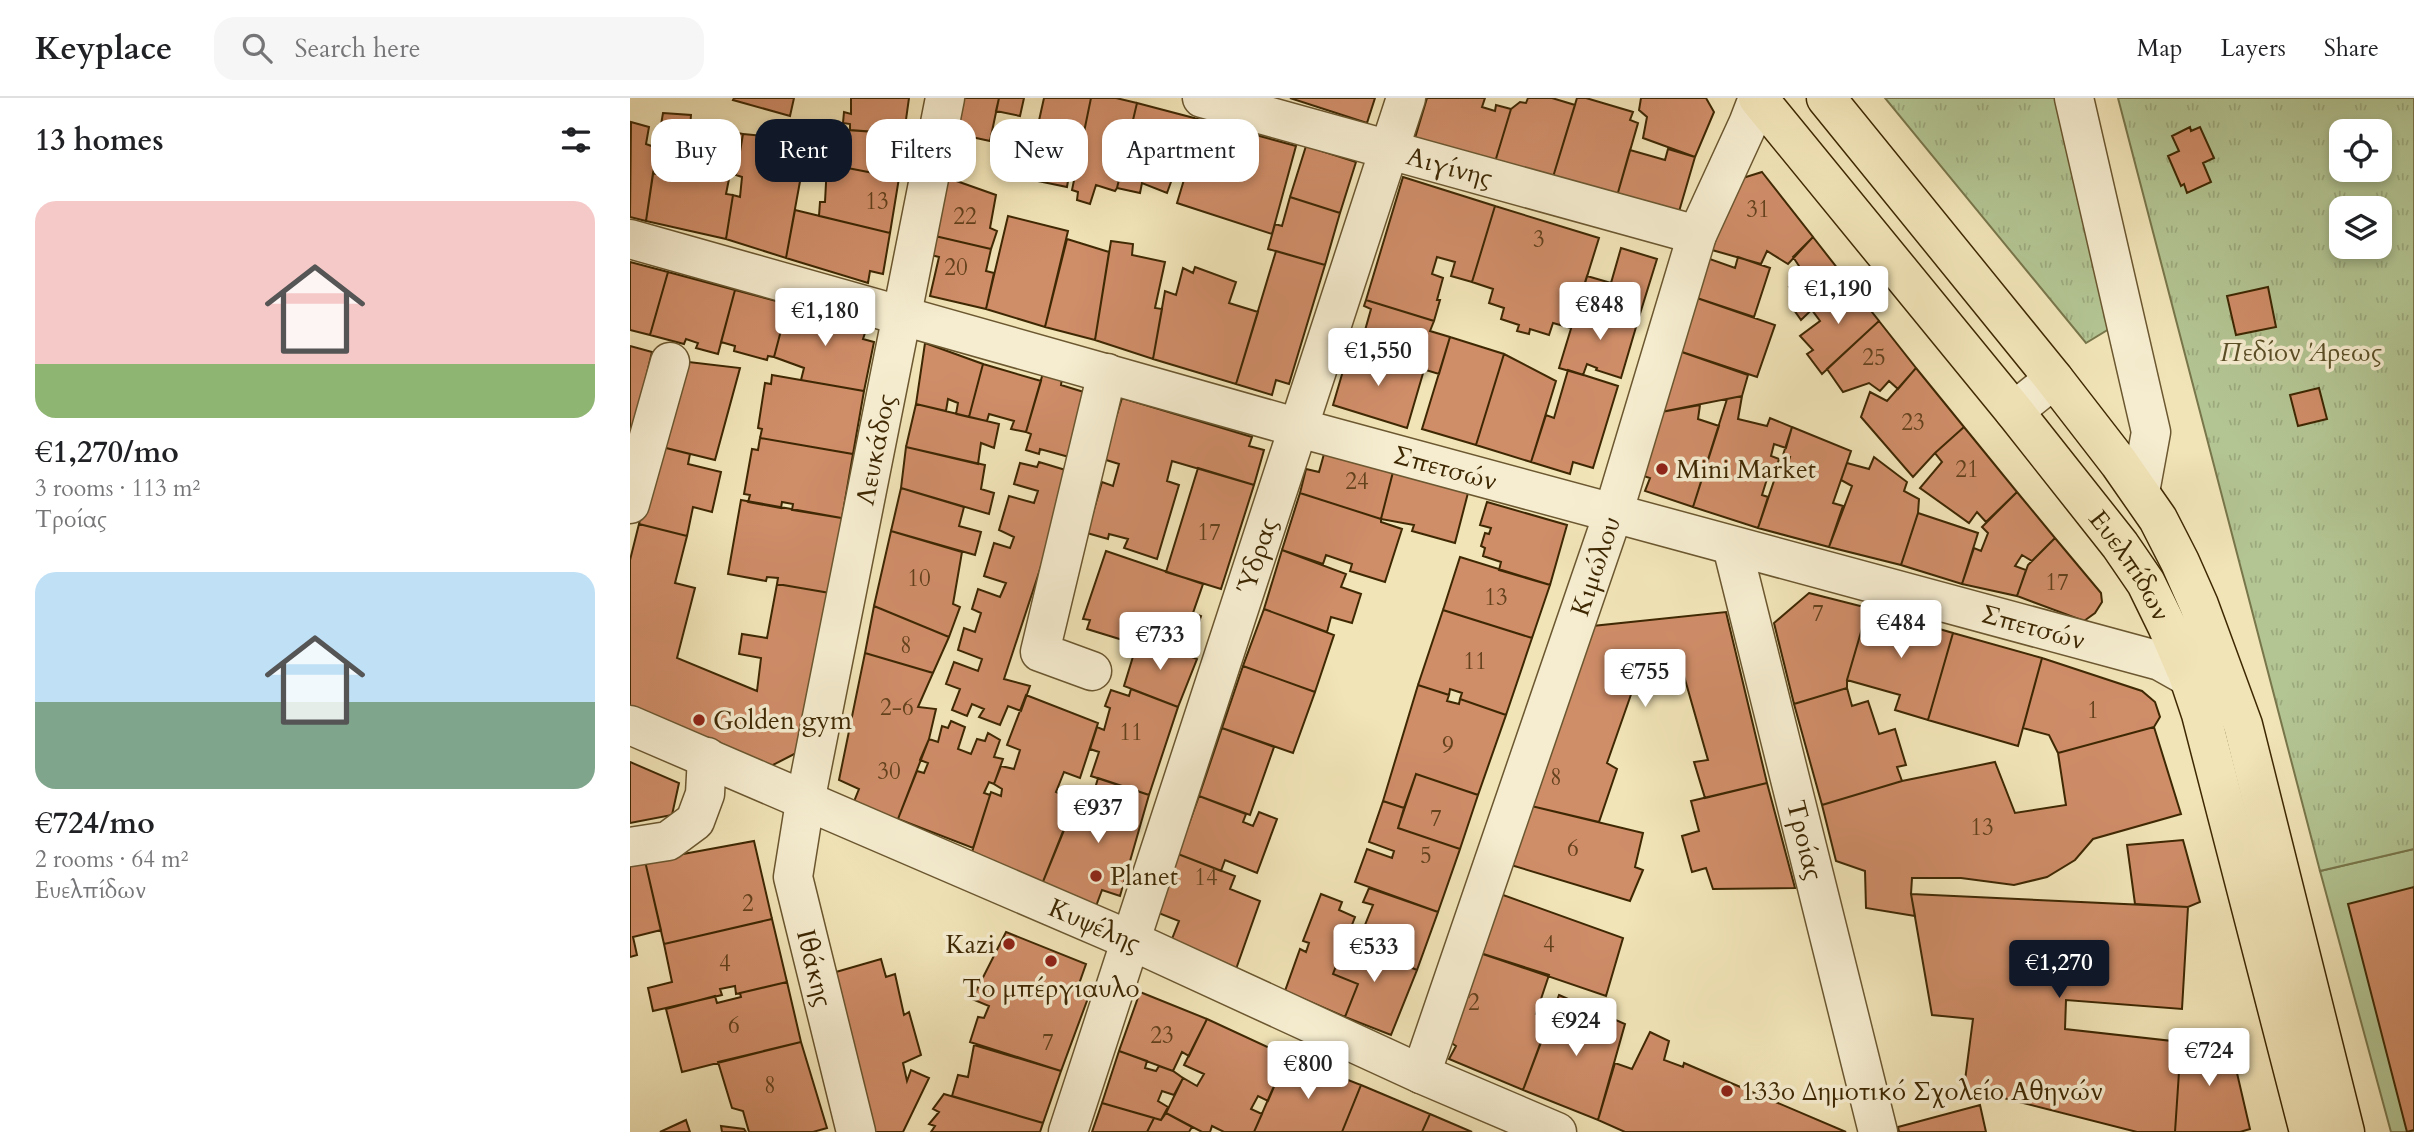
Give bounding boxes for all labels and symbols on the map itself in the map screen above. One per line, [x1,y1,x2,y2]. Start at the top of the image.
street label: Αιγίνης [1403,138,1496,196]
house number: 13 [865,186,889,217]
house number: 31 [1746,194,1770,225]
house number: 22 [953,201,977,232]
house number: 3 [1533,224,1545,255]
house number: 20 [944,252,968,283]
pin: €1,190 [1781,266,1895,326]
pin: €848 [1559,282,1641,342]
pin: €1,180 [768,288,882,348]
pin: €1,550 [1321,328,1435,388]
park label: Πεδίον Άρεως [2220,335,2382,370]
house number: 25 [1862,342,1886,373]
street label: Λευκάδος [847,391,904,508]
house number: 23 [1901,407,1925,438]
street label: Σπετσών [1390,437,1501,499]
place label: Mini Market [1676,452,1816,487]
house number: 21 [1955,454,1979,485]
marker: Mini Market [1654,461,1670,477]
house number: 24 [1345,466,1369,497]
street label: Ευελπίδων [2081,503,2179,627]
street label: Κιμώλου [1562,512,1629,621]
street label: Ύδρας [1228,513,1286,598]
house number: 17 [1197,517,1221,548]
house number: 10 [907,563,931,594]
house number: 17 [2045,567,2069,598]
house number: 13 [1484,582,1508,613]
street label: Σπετσών [1978,596,2089,658]
house number: 7 [1812,598,1824,629]
pin: €484 [1860,601,1942,660]
pin: €733 [1119,612,1201,672]
house number: 8 [900,630,912,661]
house number: 11 [1463,646,1487,677]
pin: €755 [1604,650,1686,709]
house number: 2-6 [880,692,914,723]
house number: 1 [2087,695,2099,726]
place label: Golden gym [713,703,852,738]
marker: Golden gym [691,712,707,728]
house number: 11 [1119,717,1143,748]
house number: 9 [1442,730,1454,761]
house number: 30 [877,756,901,787]
house number: 8 [1550,762,1562,793]
pin: €937 [1057,786,1139,845]
street label: Τροίας [1778,797,1832,884]
house number: 7 [1430,803,1442,834]
house number: 13 [1970,812,1994,843]
house number: 6 [1567,833,1579,864]
house number: 5 [1420,840,1432,871]
place label: Planet [1110,859,1178,894]
house number: 14 [1194,862,1218,893]
marker: Planet [1088,868,1104,884]
house number: 2 [742,888,754,919]
street label: Κυψέλης [1043,890,1146,961]
pin: €533 [1333,924,1415,984]
street label: Ιθάκης [788,926,841,1011]
place label: Kazi [945,927,995,962]
house number: 4 [1543,929,1555,960]
marker: Kazi [1001,936,1017,952]
pin: €1,270 [2002,940,2116,1000]
house number: 4 [719,948,731,979]
marker: Το μπέργιαυλο [1043,953,1059,969]
place label: Το μπέργιαυλο [962,971,1140,1006]
house number: 2 [1468,987,1480,1018]
pin: €924 [1535,998,1617,1058]
house number: 6 [728,1010,740,1041]
house number: 23 [1150,1020,1174,1051]
house number: 7 [1042,1027,1054,1058]
pin: €724 [2168,1028,2250,1088]
pin: €800 [1267,1042,1349,1101]
house number: 8 [764,1070,776,1101]
place label: 133ο Δημοτικό Σχολείο Αθηνών [1741,1074,2103,1109]
marker: 133ο Δημοτικό Σχολείο Αθηνών [1719,1083,1735,1099]

